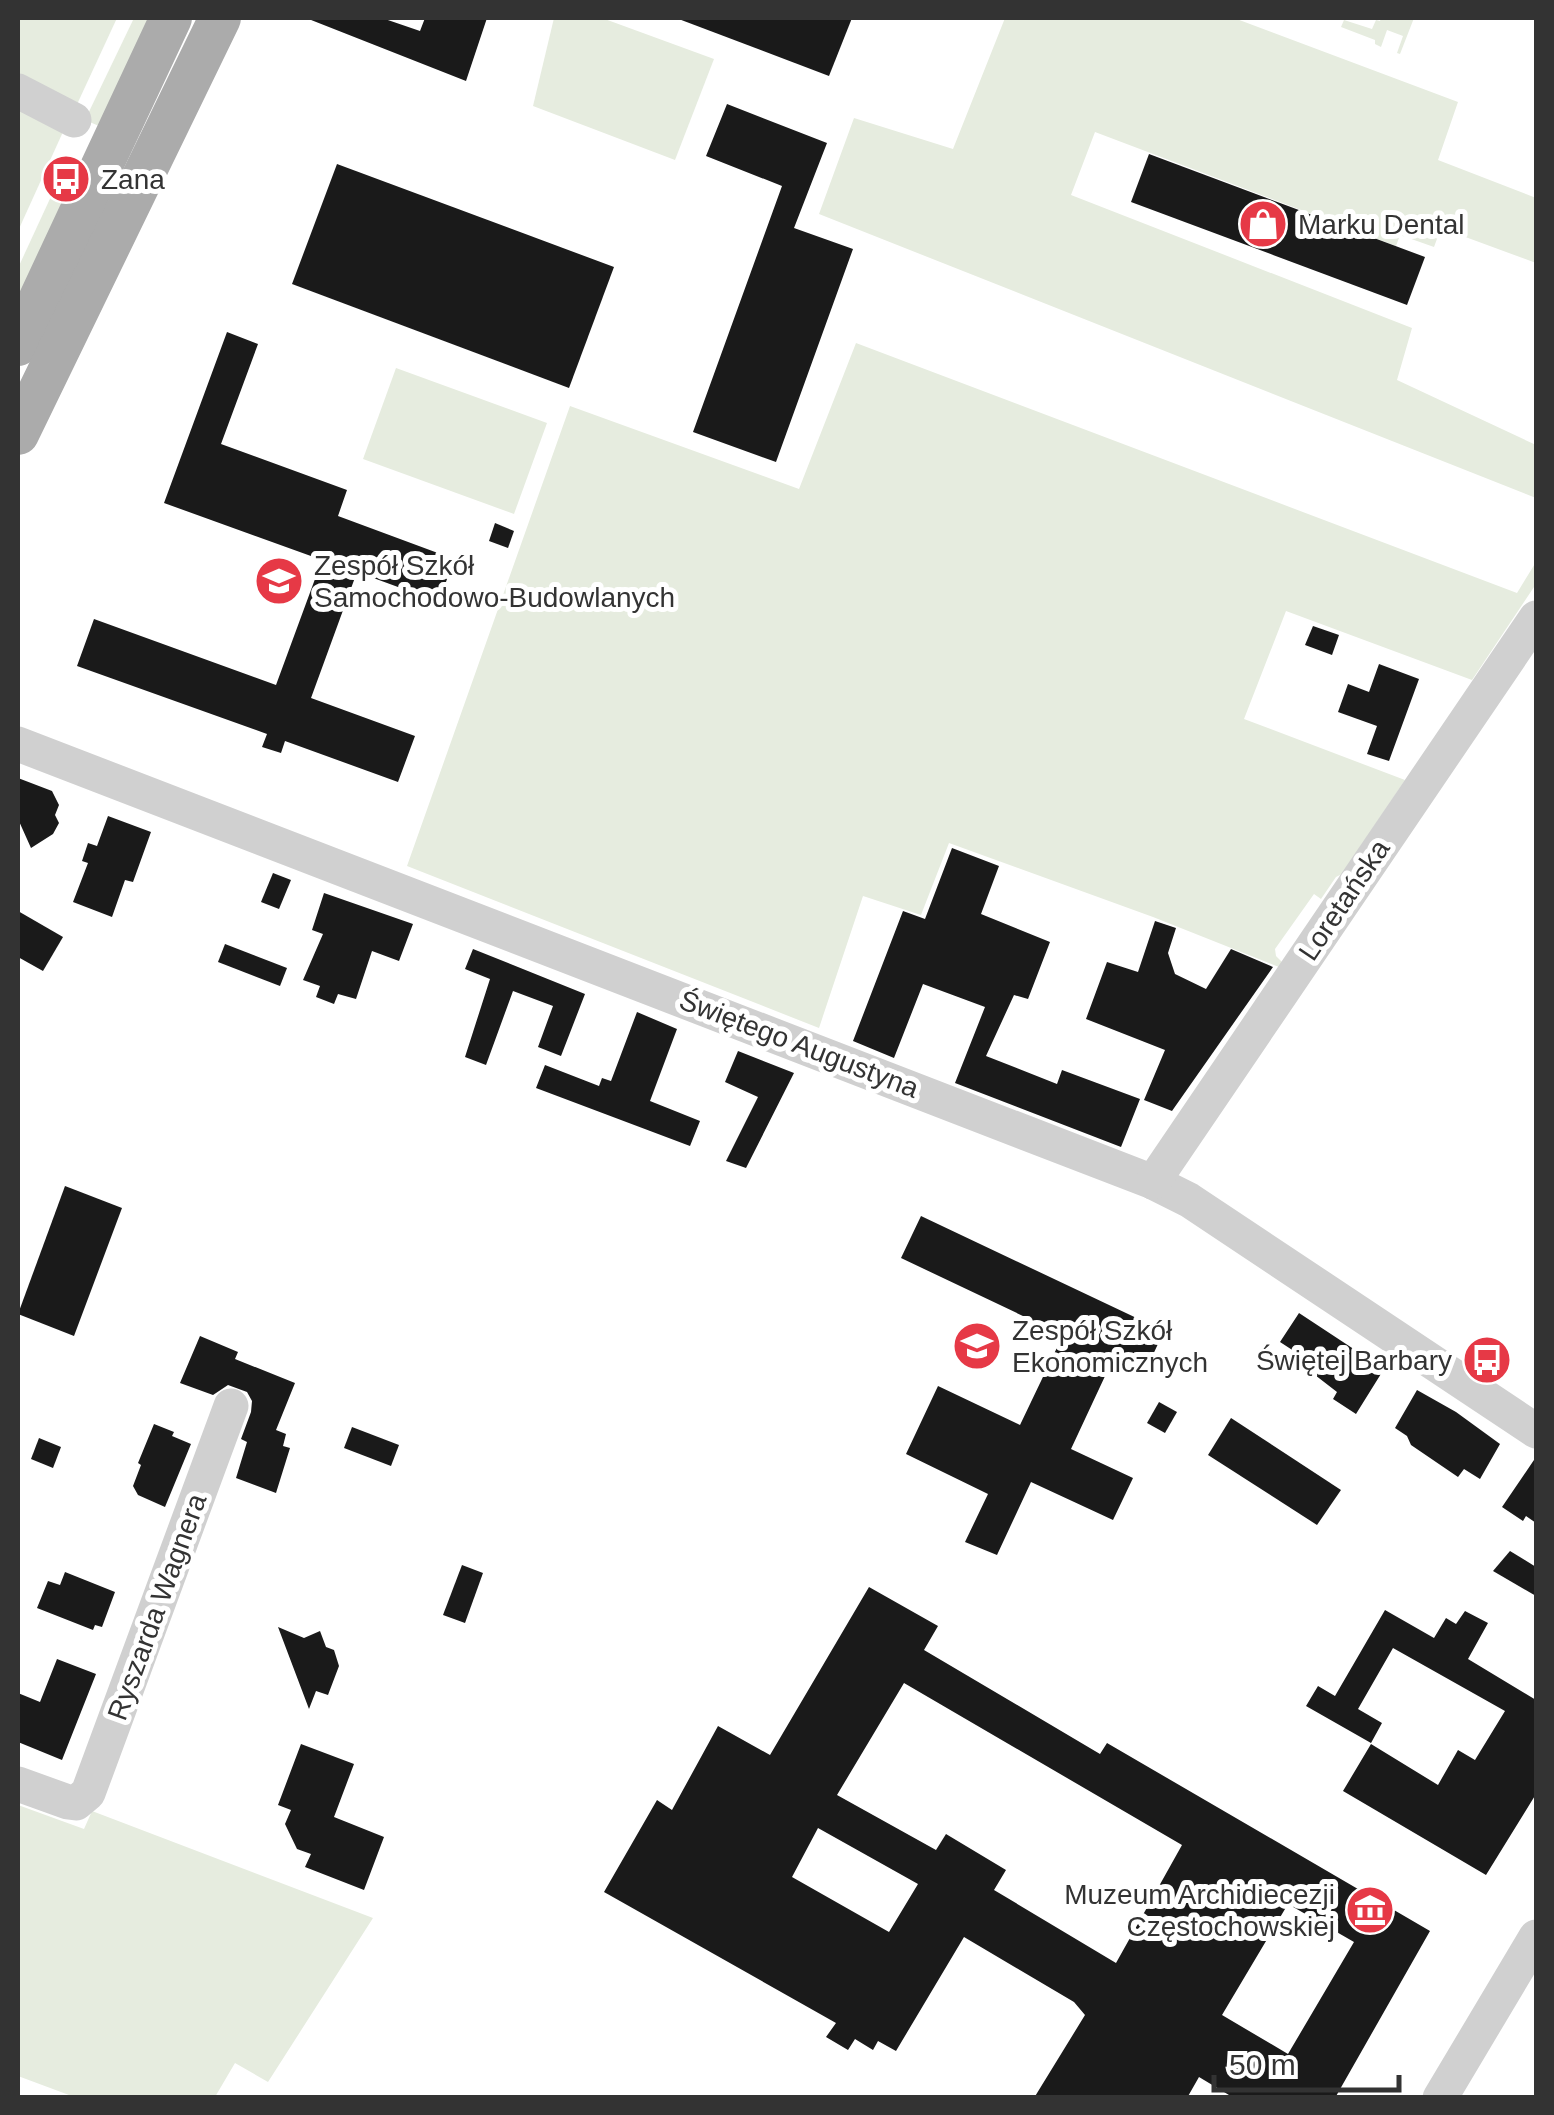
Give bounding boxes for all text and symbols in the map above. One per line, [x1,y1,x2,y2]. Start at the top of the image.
bus stop icon: Zana [40,153,92,205]
place label: Zana [101,164,165,195]
shop icon: Marku Dental [1237,198,1289,250]
place label: Marku Dental [1298,209,1465,240]
place label: Zespół Szkół Samochodowo-Budowlanych [314,550,675,613]
school or university icon: Zespół Szkół Samochodowo-Budowlanych [253,555,305,607]
street label: Loretańska [1292,834,1396,966]
street label: Świętego Augustyna [675,983,924,1104]
place label: Zespół Szkół Ekonomicznych [1012,1315,1208,1378]
school or university icon: Zespół Szkół Ekonomicznych [951,1320,1003,1372]
bus stop icon: Świętej Barbary [1461,1334,1513,1386]
place label: Świętej Barbary [1256,1344,1452,1376]
street label: Ryszarda Wagnera [102,1489,213,1724]
place label: Muzeum Archidiecezji Częstochowskiej [1064,1879,1335,1942]
museum icon: Muzeum Archidiecezji Częstochowskiej [1344,1884,1396,1936]
scale bar [1214,2030,1399,2092]
text: 50 m [1229,2048,1296,2081]

